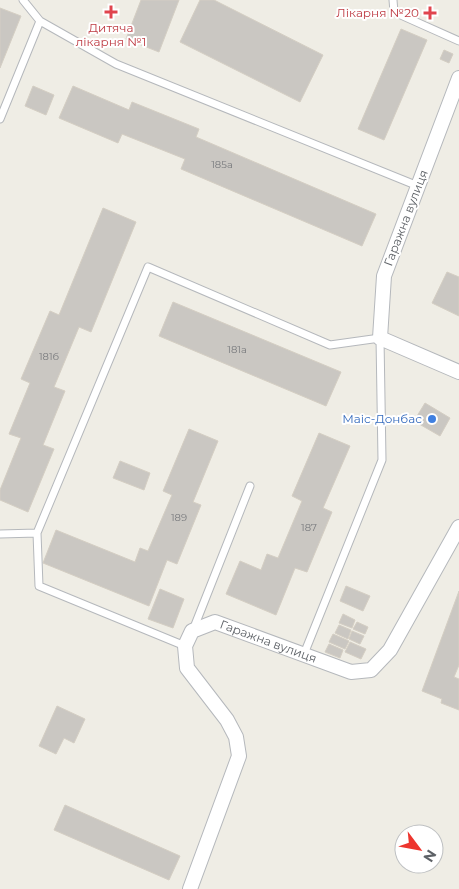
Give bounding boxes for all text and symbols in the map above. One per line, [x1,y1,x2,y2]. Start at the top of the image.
marker: Дитяча лікарня №1 [104,5,118,19]
place label: Лікарня №20 [336,5,419,20]
marker: Лікарня №20 [423,6,437,20]
place label: Дитяча лікарня №1 [76,20,146,49]
house number: 185а [211,158,233,171]
street label: Гаражна вулиця [380,168,431,268]
house number: 181а [227,343,247,356]
house number: 181б [39,350,59,363]
place label: Маіс-Донбас [342,411,422,426]
marker: Маіс-Донбас [426,413,438,425]
house number: 189 [171,511,187,524]
house number: 187 [301,521,317,534]
street label: Гаражна вулиця [218,617,319,666]
north arrow [394,824,444,874]
text: N [419,846,441,865]

